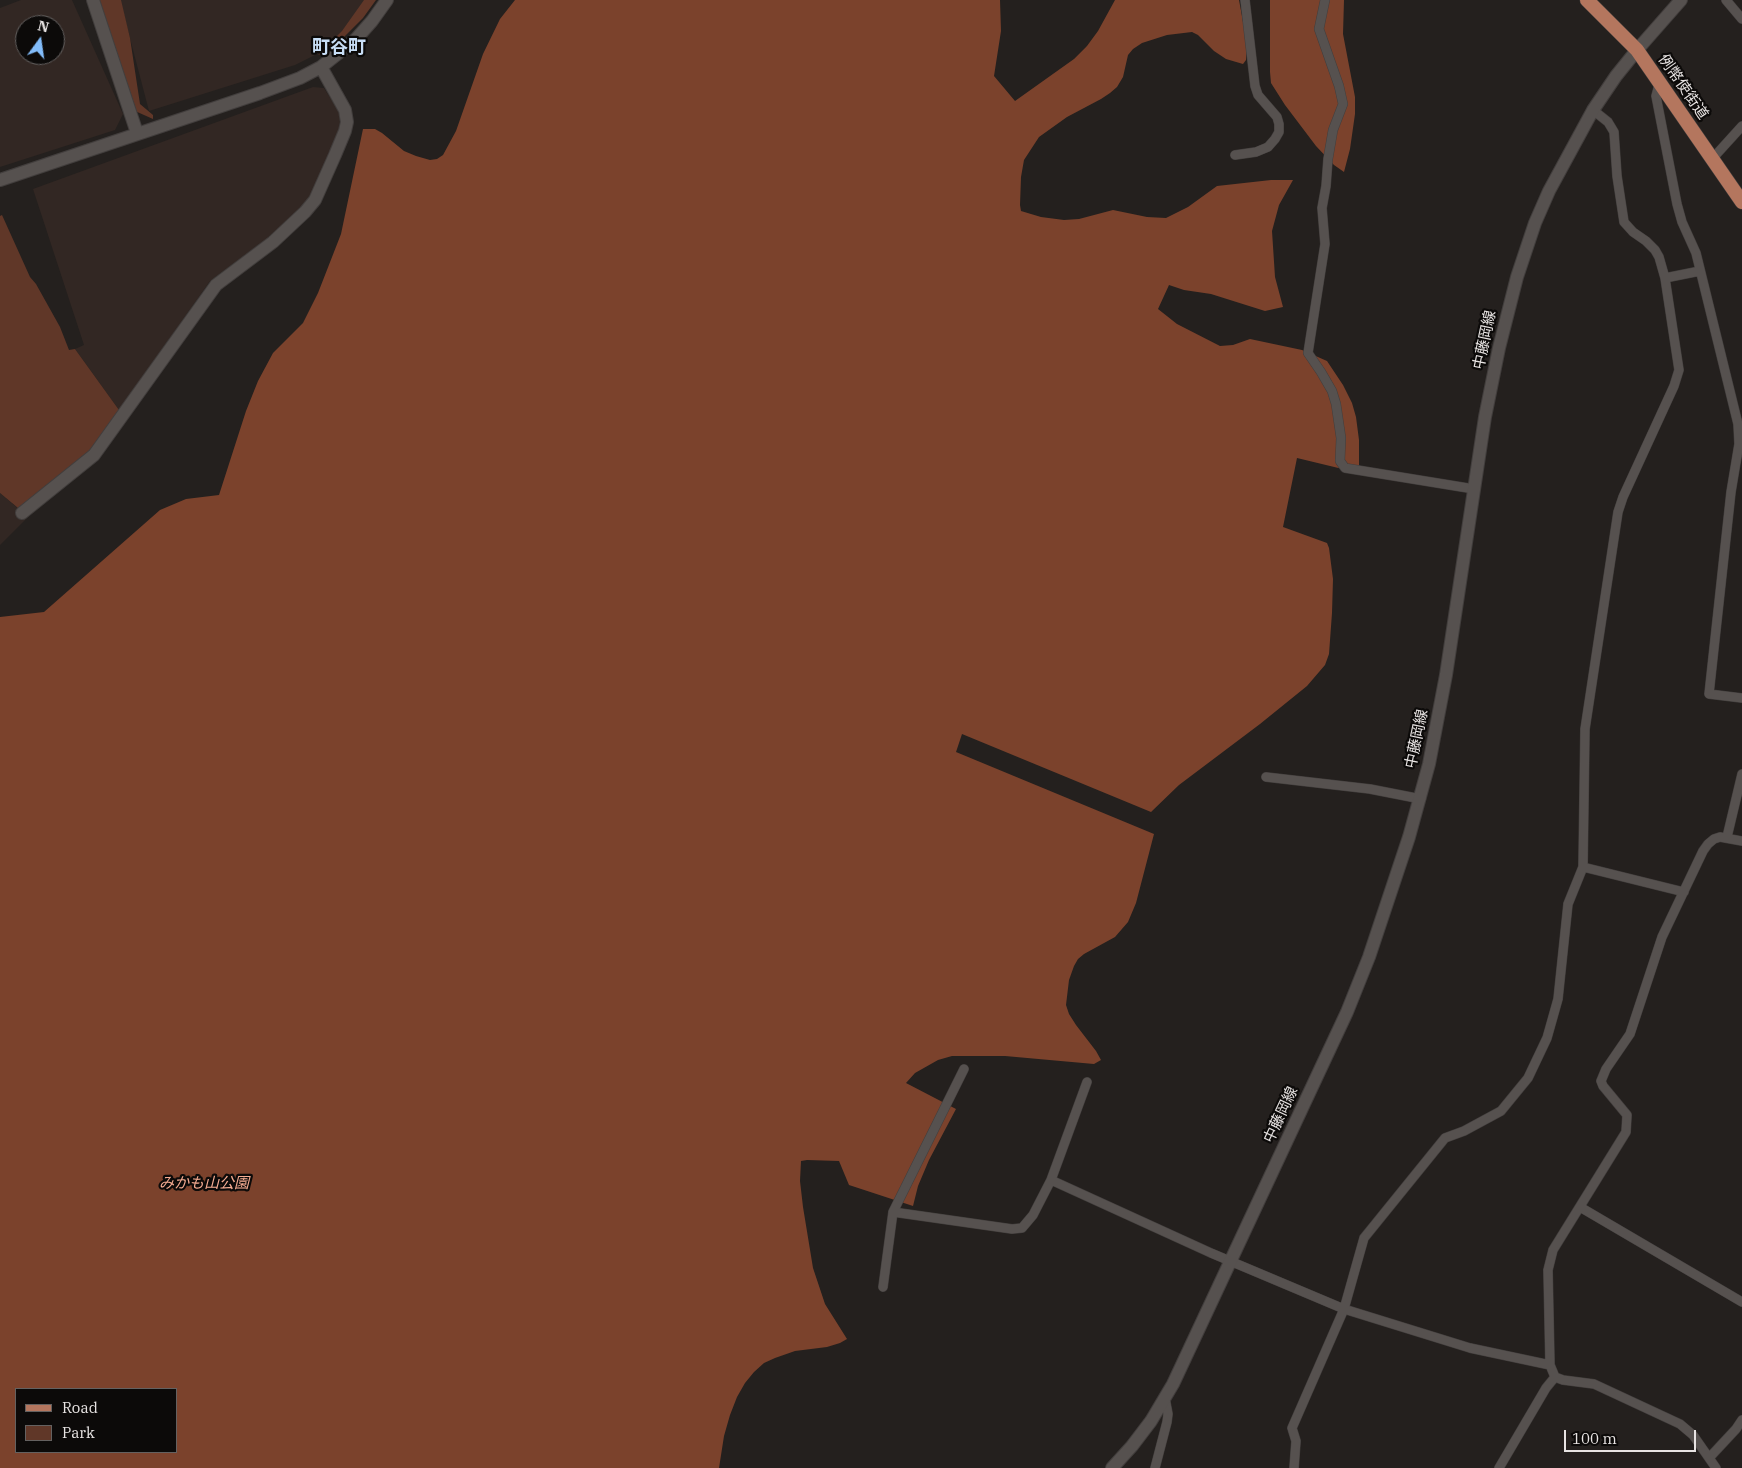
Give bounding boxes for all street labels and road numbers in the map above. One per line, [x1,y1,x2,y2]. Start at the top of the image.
street label: 例幣使街道 [1654,51,1712,123]
street label: 中藤岡線 [1470,309,1500,371]
street label: 中藤岡線 [1402,708,1432,770]
street label: 中藤岡線 [1260,1084,1302,1146]

